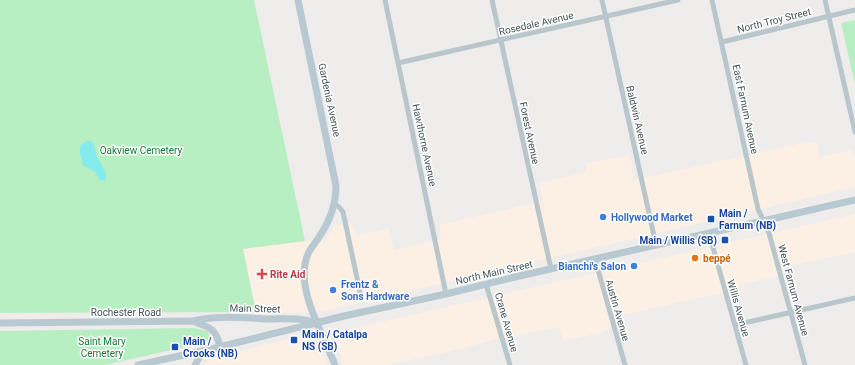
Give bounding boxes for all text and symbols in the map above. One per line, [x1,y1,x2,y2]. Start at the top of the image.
street label: North Troy Street [736,6,812,35]
street label: Rosedale Avenue [498,10,575,37]
street label: Gardenia Avenue [316,62,343,138]
street label: East Farnum Avenue [731,63,760,155]
street label: Baldwin Avenue [624,85,651,156]
street label: Forest Avenue [518,101,541,165]
street label: Hawthorne Avenue [410,103,439,187]
park label: Oakview Cemetery [100,145,183,156]
place label: Main / Farnum (NB) [719,208,776,232]
marker: Hollywood Market [598,212,608,222]
place label: Hollywood Market [611,212,693,223]
marker: Main / Farnum (NB) [706,214,716,224]
place label: Main / Willis (SB) [639,235,717,247]
marker: Main / Willis (SB) [720,235,730,245]
street label: West Farnum Avenue [776,243,811,337]
marker: beppé [690,253,700,263]
place label: beppé [703,253,731,264]
street label: North Main Street [455,258,534,287]
place label: Bianchi's Salon [558,261,626,272]
marker: Bianchi's Salon [629,261,639,271]
marker: Rite Aid [257,269,267,279]
place label: Rite Aid [270,269,306,280]
street label: Austin Avenue [603,278,632,342]
street label: Willis Avenue [725,278,752,338]
place label: Frentz & Sons Hardware [341,279,410,302]
marker: Frentz & Sons Hardware [328,285,338,295]
street label: Crane Avenue [493,291,520,353]
street label: Main Street [229,303,281,314]
street label: Rochester Road [91,307,161,318]
place label: Main / Catalpa NS (SB) [302,329,368,353]
marker: Main / Catalpa NS (SB) [289,335,299,345]
park label: Saint Mary Cemetery [78,336,126,359]
place label: Main / Crooks (NB) [183,336,238,360]
marker: Main / Crooks (NB) [170,342,180,352]

